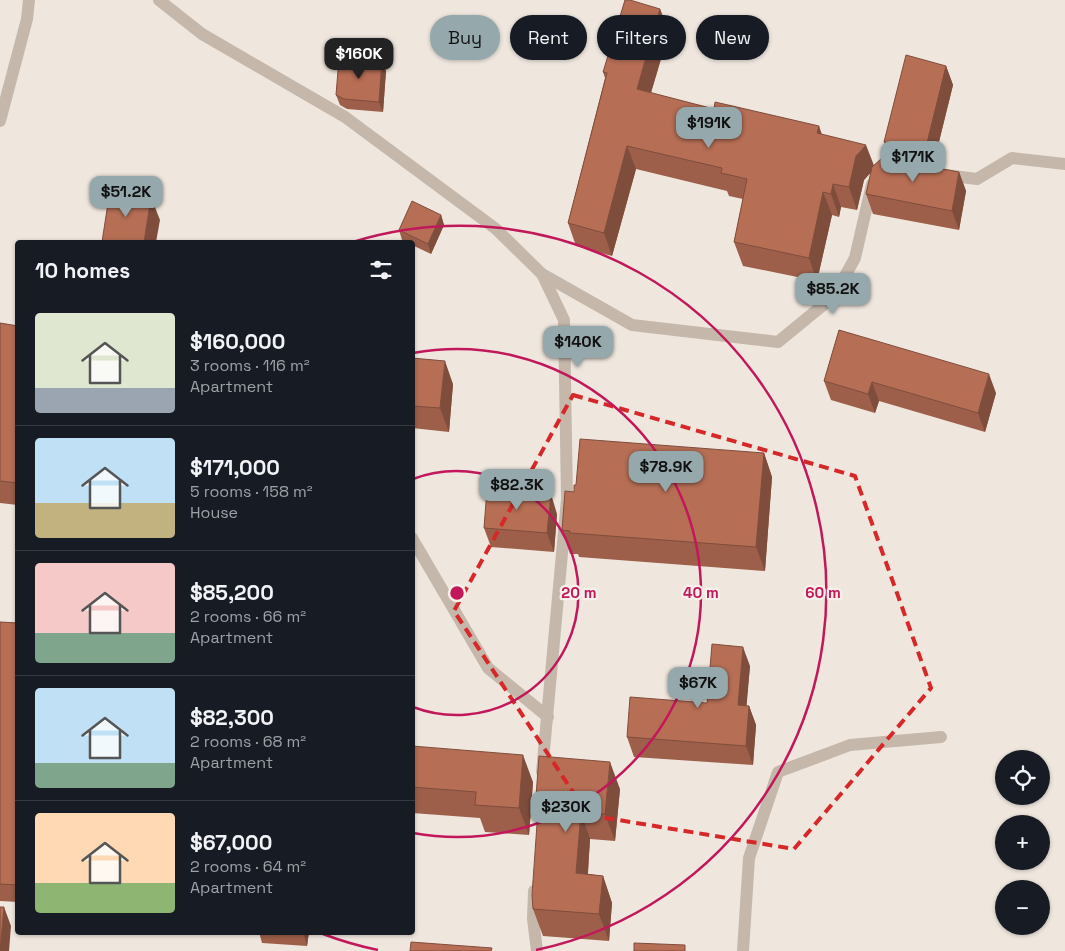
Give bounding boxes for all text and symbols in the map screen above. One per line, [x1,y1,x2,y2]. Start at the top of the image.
chip: Buy [430,15,500,60]
chip: Rent [510,15,587,60]
chip: Filters [597,15,686,60]
chip: New [696,15,769,60]
pin: $160K [324,38,394,80]
text: $160K [335,43,383,64]
pin: $191K [674,106,744,149]
text: $191K [687,112,731,133]
pin: $171K [878,140,948,183]
text: $171K [892,146,934,167]
pin: $51.2K [85,176,167,218]
text: $51.2K [101,181,151,202]
icon: filters [367,256,395,284]
text: 10 homes [35,257,130,284]
pin: $85.2K [792,272,874,315]
text: $85.2K [806,278,860,299]
pin: $140K [543,326,613,368]
text: $160,000 [190,328,285,355]
text: $140K [554,331,602,352]
icon: home [75,333,135,393]
text: 3 rooms · 116 m² [190,355,310,376]
text: Apartment [190,376,273,397]
pin: $78.9K [625,450,707,493]
text: $171,000 [190,454,280,481]
text: $78.9K [640,456,692,477]
icon: home [75,458,135,518]
pin: $82.3K [476,468,558,511]
text: $82.3K [490,474,544,495]
text: 5 rooms · 158 m² [190,481,313,502]
text: House [190,502,238,523]
text: $85,200 [190,579,274,606]
icon: home [75,583,135,643]
text: 20 m [561,583,597,602]
text: 40 m [683,583,719,602]
text: 60 m [805,583,841,602]
centre of rings [448,584,466,602]
text: 2 rooms · 66 m² [190,606,306,627]
text: Apartment [190,627,273,648]
pin: $67K [668,666,728,709]
text: $67K [679,672,717,693]
text: $82,300 [190,704,274,731]
icon: home [75,708,135,768]
text: 2 rooms · 68 m² [190,731,306,752]
map controls [995,750,1050,935]
button: locate [995,750,1050,805]
text: Apartment [190,752,273,773]
pin: $230K [531,790,601,833]
text: $230K [541,796,591,817]
button: + [995,815,1050,870]
text: $67,000 [190,829,272,856]
icon: home [75,833,135,893]
text: 2 rooms · 64 m² [190,856,306,877]
text: Apartment [190,877,273,898]
button: − [995,880,1050,935]

